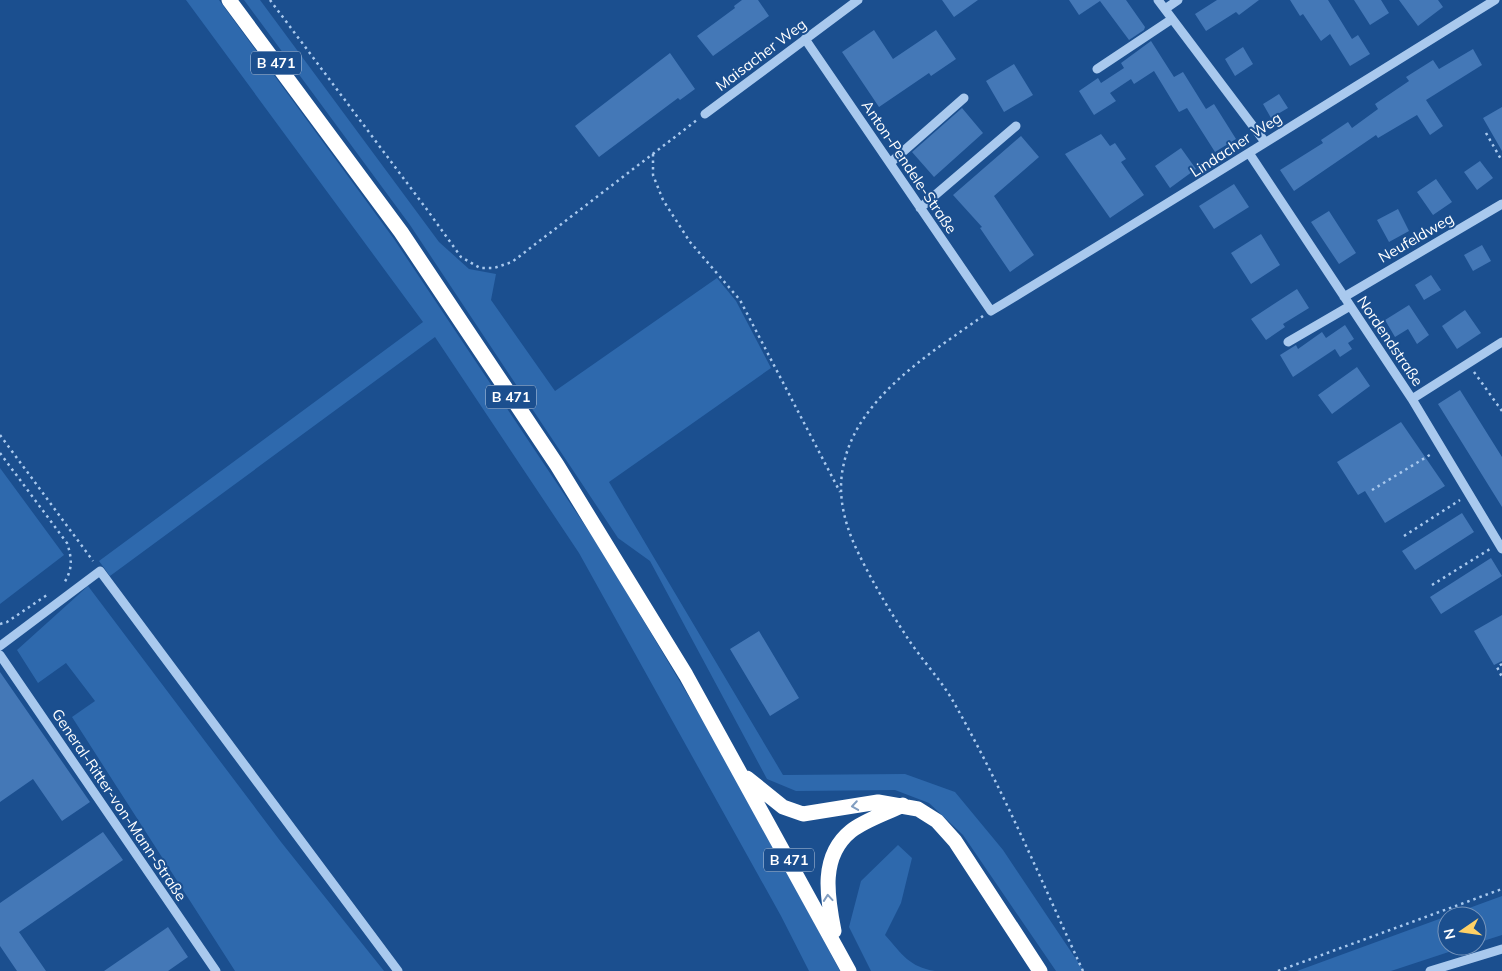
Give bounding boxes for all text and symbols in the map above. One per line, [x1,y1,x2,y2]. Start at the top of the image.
street label: Maisacher Weg [712,14,810,95]
road number: B 471 [251,52,301,74]
street label: Anton-Pendele-Straße [858,96,961,237]
street label: Lindacher Weg [1186,108,1285,181]
street label: Neufeldweg [1375,208,1457,267]
street label: Nordendstraße [1353,292,1428,389]
road number: B 471 [486,386,536,408]
street label: General-Ritter-von-Mann-Straße [48,705,191,904]
one-way arrow [850,800,859,810]
road number: B 471 [764,848,814,872]
one-way arrow [823,893,834,901]
north arrow [1437,906,1487,956]
text: N [1439,927,1459,941]

